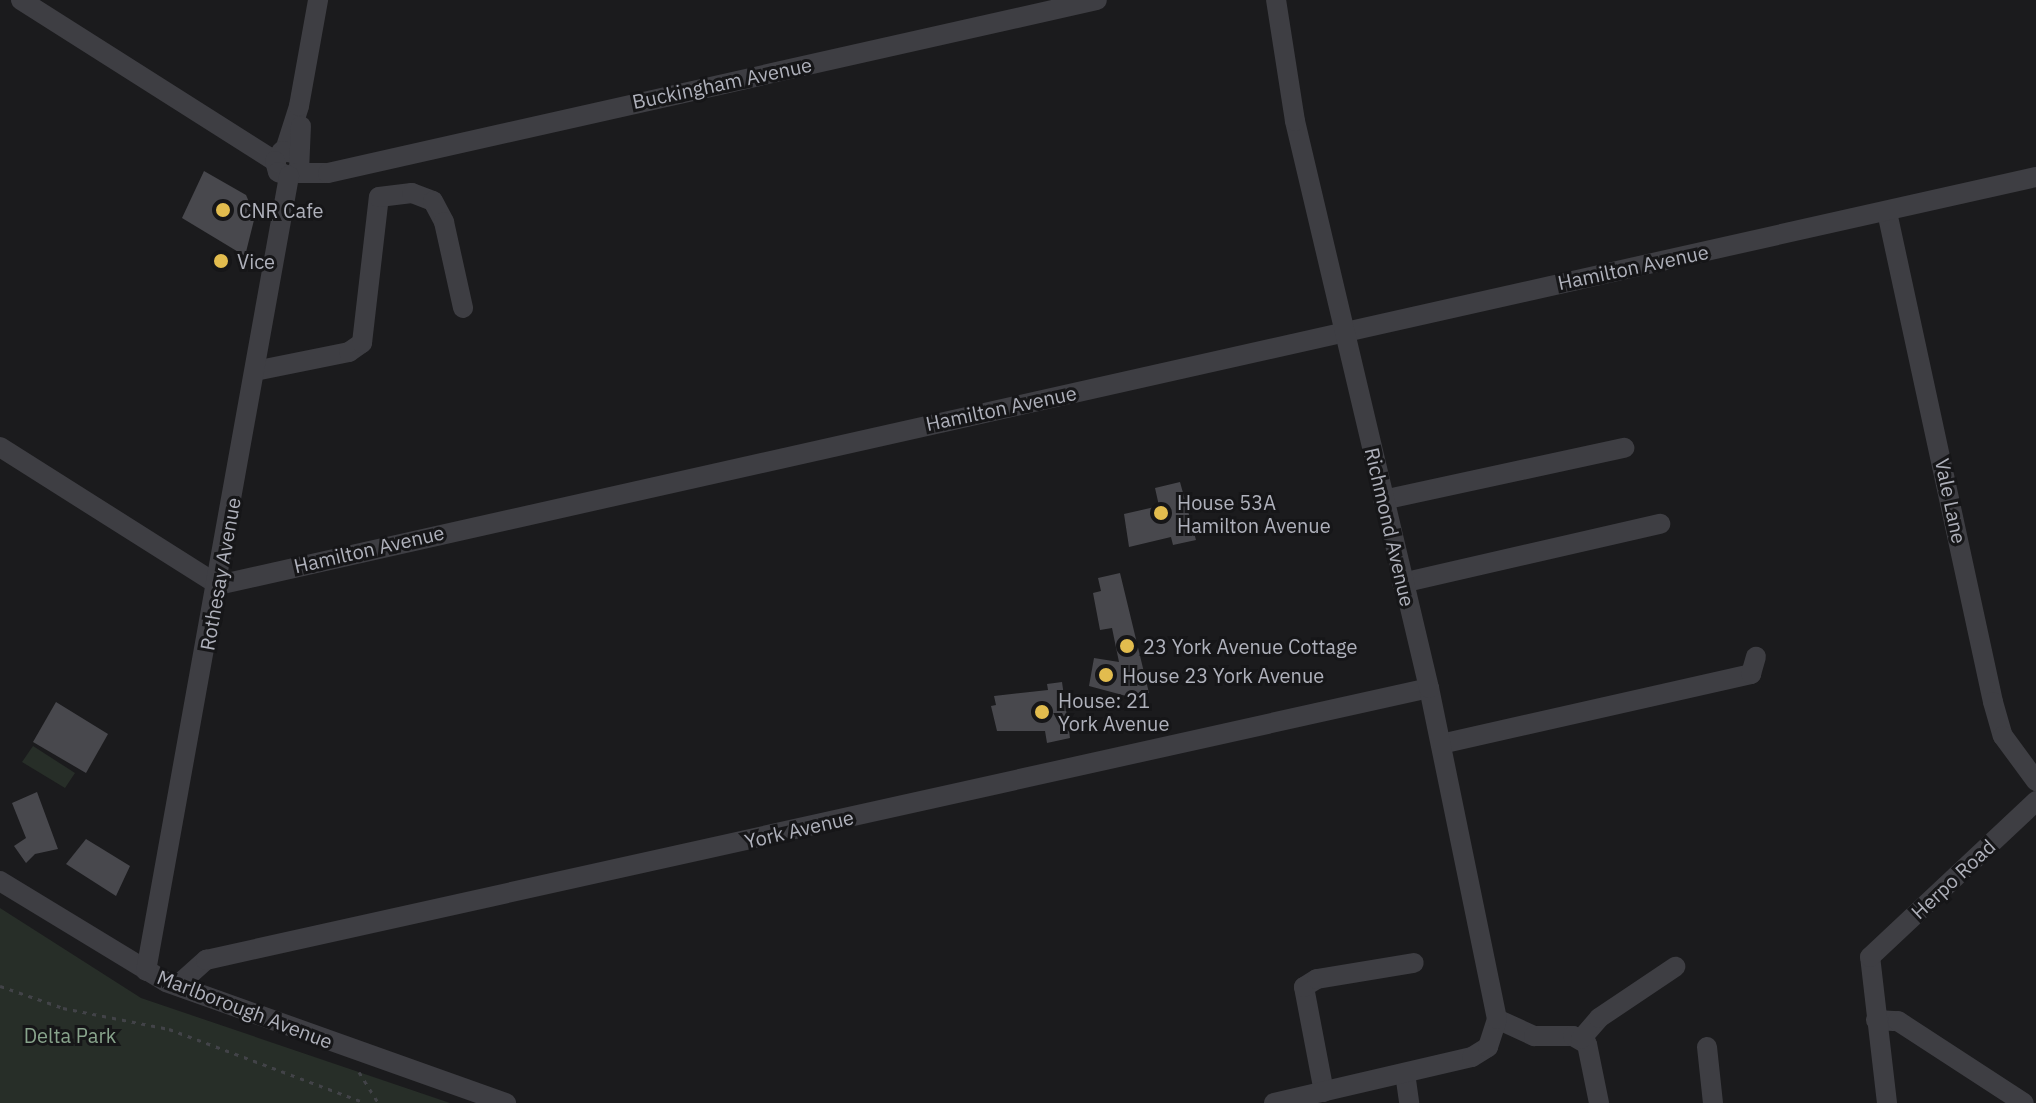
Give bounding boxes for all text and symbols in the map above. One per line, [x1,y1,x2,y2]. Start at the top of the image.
street label: Buckingham Avenue [630,52,814,114]
place label: CNR Cafe [239,198,324,222]
marker: CNR Cafe [214,201,232,219]
street label: Hamilton Avenue [1555,239,1711,295]
place label: Vice [237,249,275,273]
marker: Vice [212,252,230,270]
street label: Hamilton Avenue [923,380,1079,436]
street label: Richmond Avenue [1360,445,1420,609]
street label: Vale Lane [1930,456,1972,546]
place label: House 53A Hamilton Avenue [1177,490,1331,537]
street label: Rothesay Avenue [195,496,245,652]
marker: House 53A Hamilton Avenue [1152,504,1170,522]
street label: Hamilton Avenue [291,520,447,578]
place label: 23 York Avenue Cottage [1143,634,1357,658]
marker: 23 York Avenue Cottage [1118,637,1136,655]
place label: House 23 York Avenue [1122,663,1324,687]
marker: House 23 York Avenue [1097,666,1115,684]
place label: House: 21 York Avenue [1058,688,1169,735]
marker: House: 21 York Avenue [1033,703,1051,721]
street label: York Avenue [742,805,856,853]
street label: Herpo Road [1906,834,2000,924]
street label: Marlborough Avenue [154,965,336,1053]
park label: Delta Park [24,1023,116,1047]

